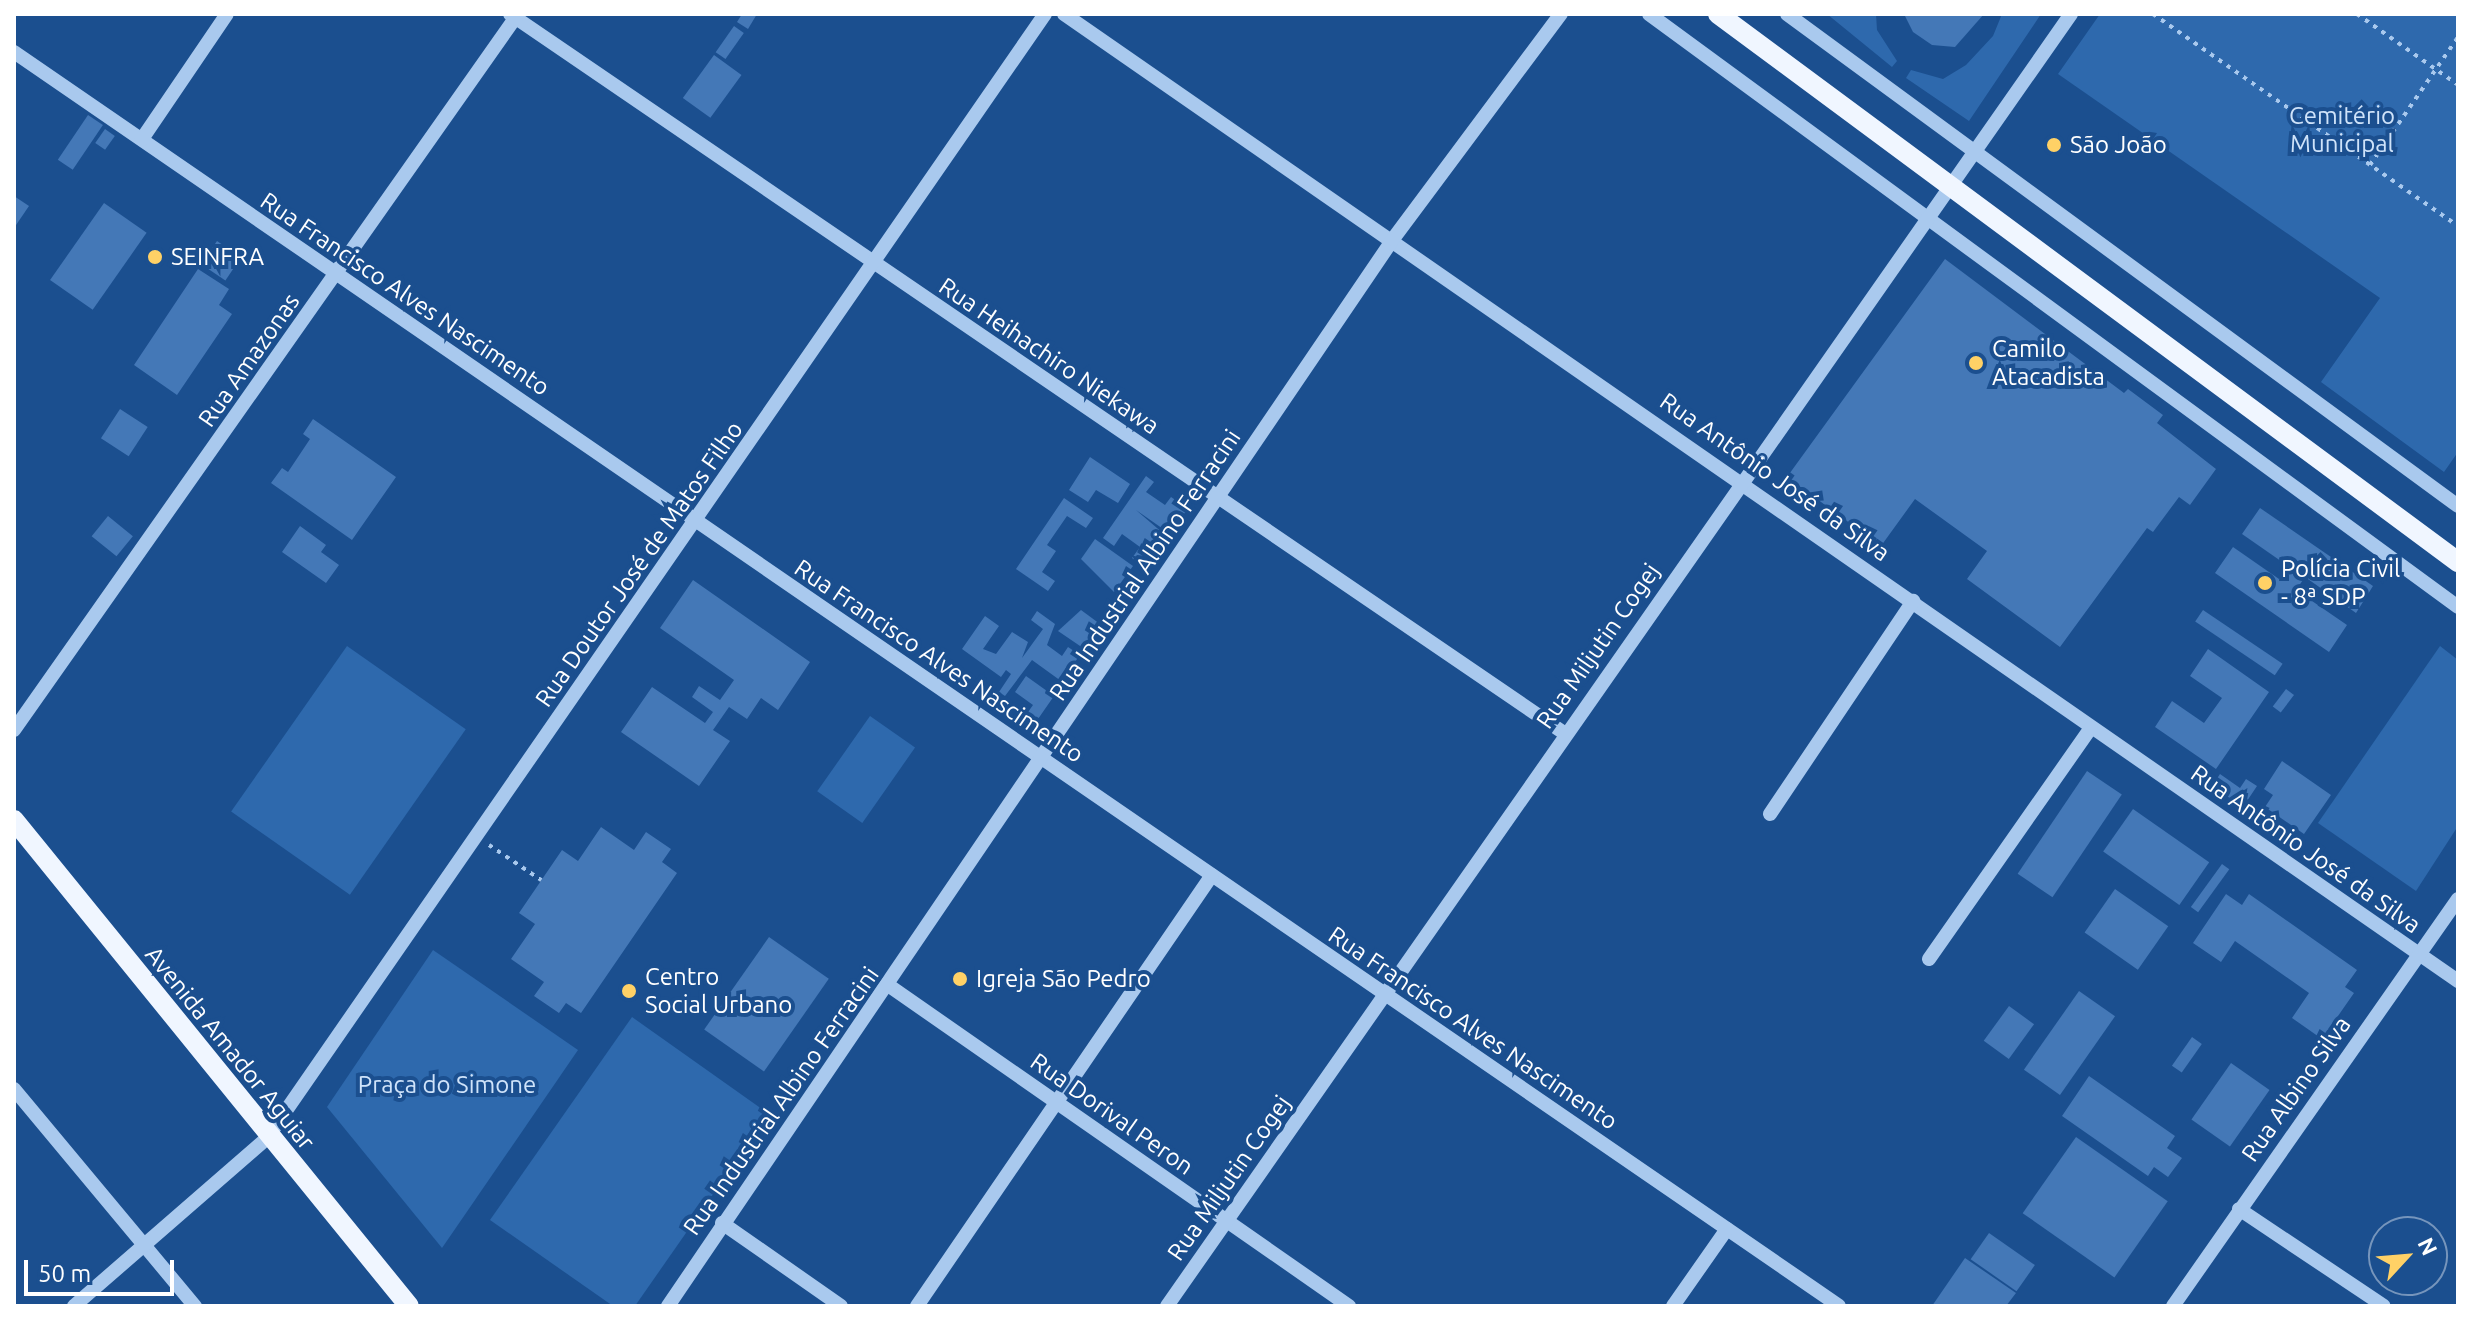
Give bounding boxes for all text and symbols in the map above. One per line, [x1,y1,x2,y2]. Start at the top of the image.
park label: Cemitério Municipal [2289,102,2395,158]
place label: São João [2070,131,2167,159]
marker: São João [2045,136,2063,154]
street label: Rua Francisco Alves Nascimento [255,186,555,402]
place label: SEINFRA [171,243,264,271]
marker: SEINFRA [146,248,164,266]
street label: Rua Heihachiro Niekawa [934,272,1164,440]
street label: Rua Amazonas [192,288,306,432]
place label: Camilo Atacadista [1992,335,2105,391]
marker: Camilo Atacadista [1967,354,1985,372]
street label: Rua Antônio José da Silva [1655,387,1895,567]
street label: Rua Doutor José de Matos Filho [529,416,749,712]
street label: Rua Industrial Albino Ferracini [1043,424,1247,706]
street label: Rua Francisco Alves Nascimento [789,553,1089,769]
place label: Polícia Civil - 8ª SDP [2281,555,2400,611]
street label: Rua Miljutin Cogej [1530,558,1666,734]
marker: Polícia Civil - 8ª SDP [2256,574,2274,592]
street label: Rua Antônio José da Silva [2186,759,2426,939]
street label: Rua Francisco Alves Nascimento [1323,920,1623,1136]
street label: Avenida Amador Aguiar [139,941,321,1155]
street label: Rua Industrial Albino Ferracini [677,961,885,1241]
place label: Centro Social Urbano [645,963,792,1019]
place label: Igreja São Pedro [976,965,1151,993]
marker: Igreja São Pedro [951,970,969,988]
marker: Centro Social Urbano [620,982,638,1000]
street label: Rua Albino Silva [2235,1011,2357,1167]
street label: Rua Dorival Peron [1025,1047,1199,1181]
park label: Praça do Simone [358,1071,536,1099]
street label: Rua Miljutin Cogej [1161,1090,1297,1266]
north arrow [2368,1216,2448,1296]
text: N [2413,1233,2443,1259]
scale bar [28,1244,178,1294]
text: 50 m [38,1260,91,1287]

